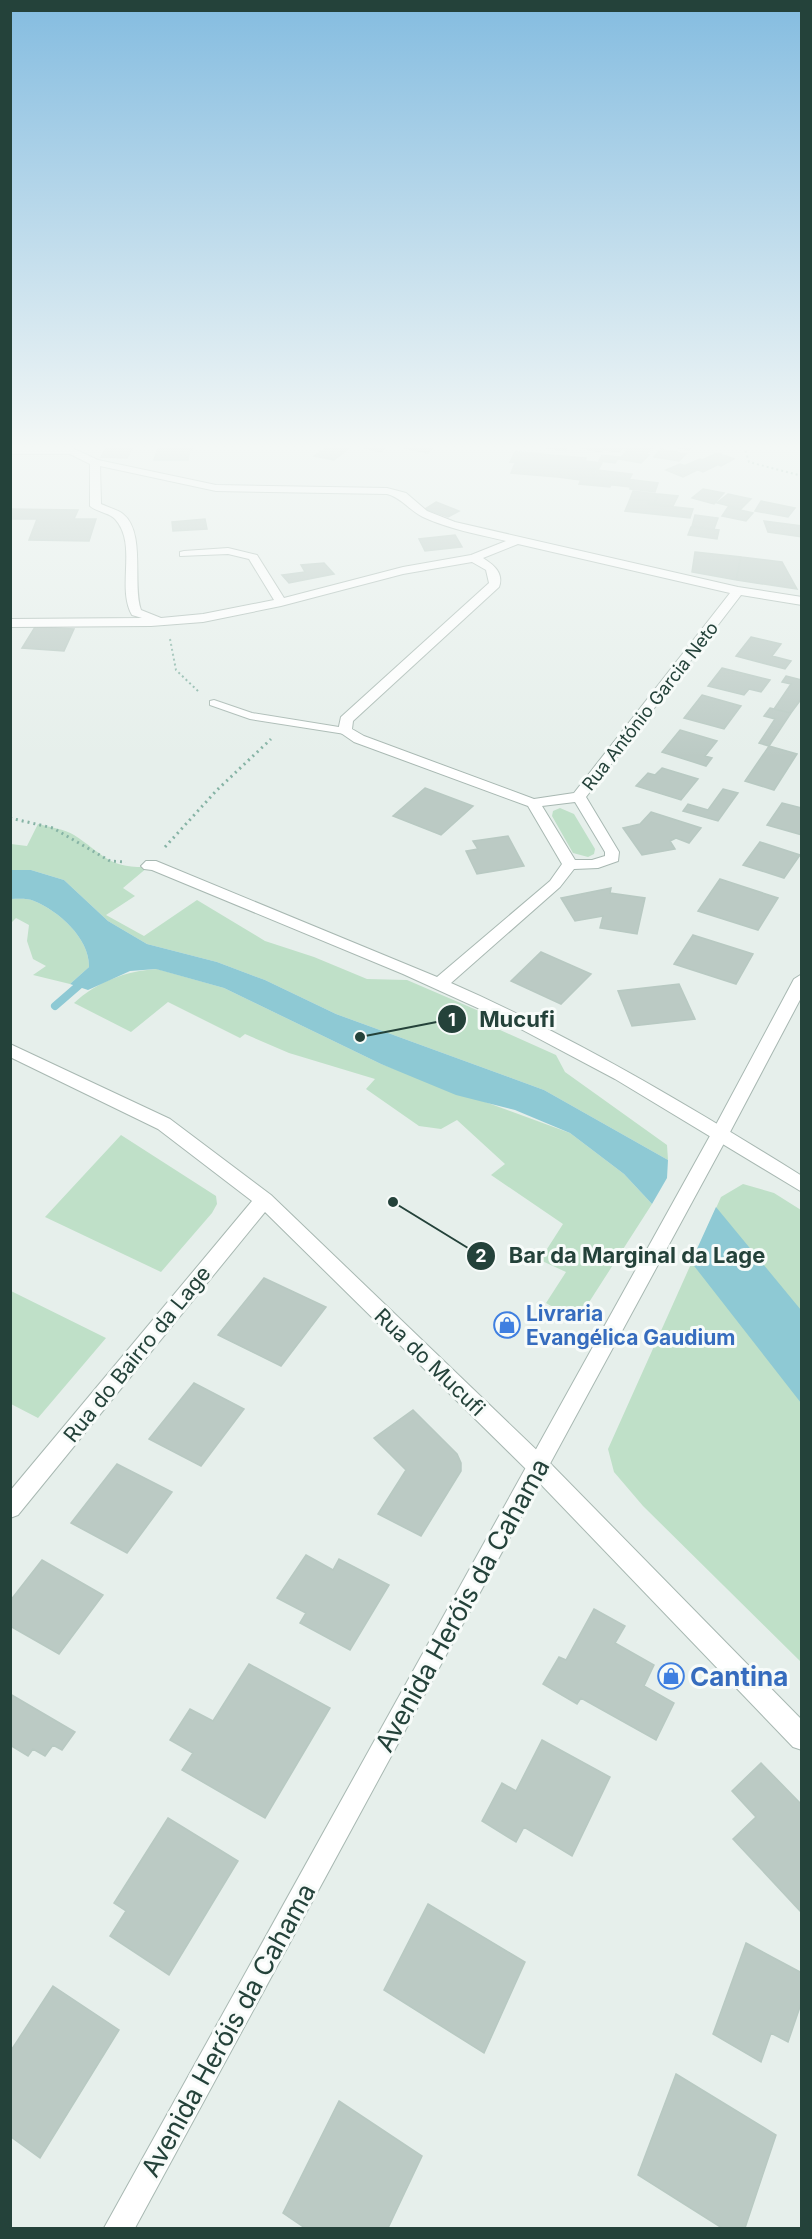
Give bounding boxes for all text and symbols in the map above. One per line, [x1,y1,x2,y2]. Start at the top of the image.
street label: Rua António Garcia Neto [578,618,722,794]
callout: Mucufi [437,999,567,1039]
text: Mucufi [479,1006,555,1032]
text: 1 [448,1009,456,1030]
callout: Bar da Marginal da Lage [466,1236,777,1276]
text: Bar da Marginal da Lage [509,1242,765,1268]
text: 2 [475,1245,487,1266]
street label: Rua do Bairro da Lage [58,1261,216,1447]
place label: Livraria Evangélica Gaudium [526,1301,736,1350]
street label: Rua do Mucufi [370,1303,490,1421]
shop icon: Livraria Evangélica Gaudium [492,1310,522,1340]
street label: Avenida Heróis da Cahama [368,1453,556,1757]
shop icon: Cantina [656,1661,686,1691]
place label: Cantina [690,1661,788,1692]
street label: Avenida Heróis da Cahama [134,1878,322,2182]

